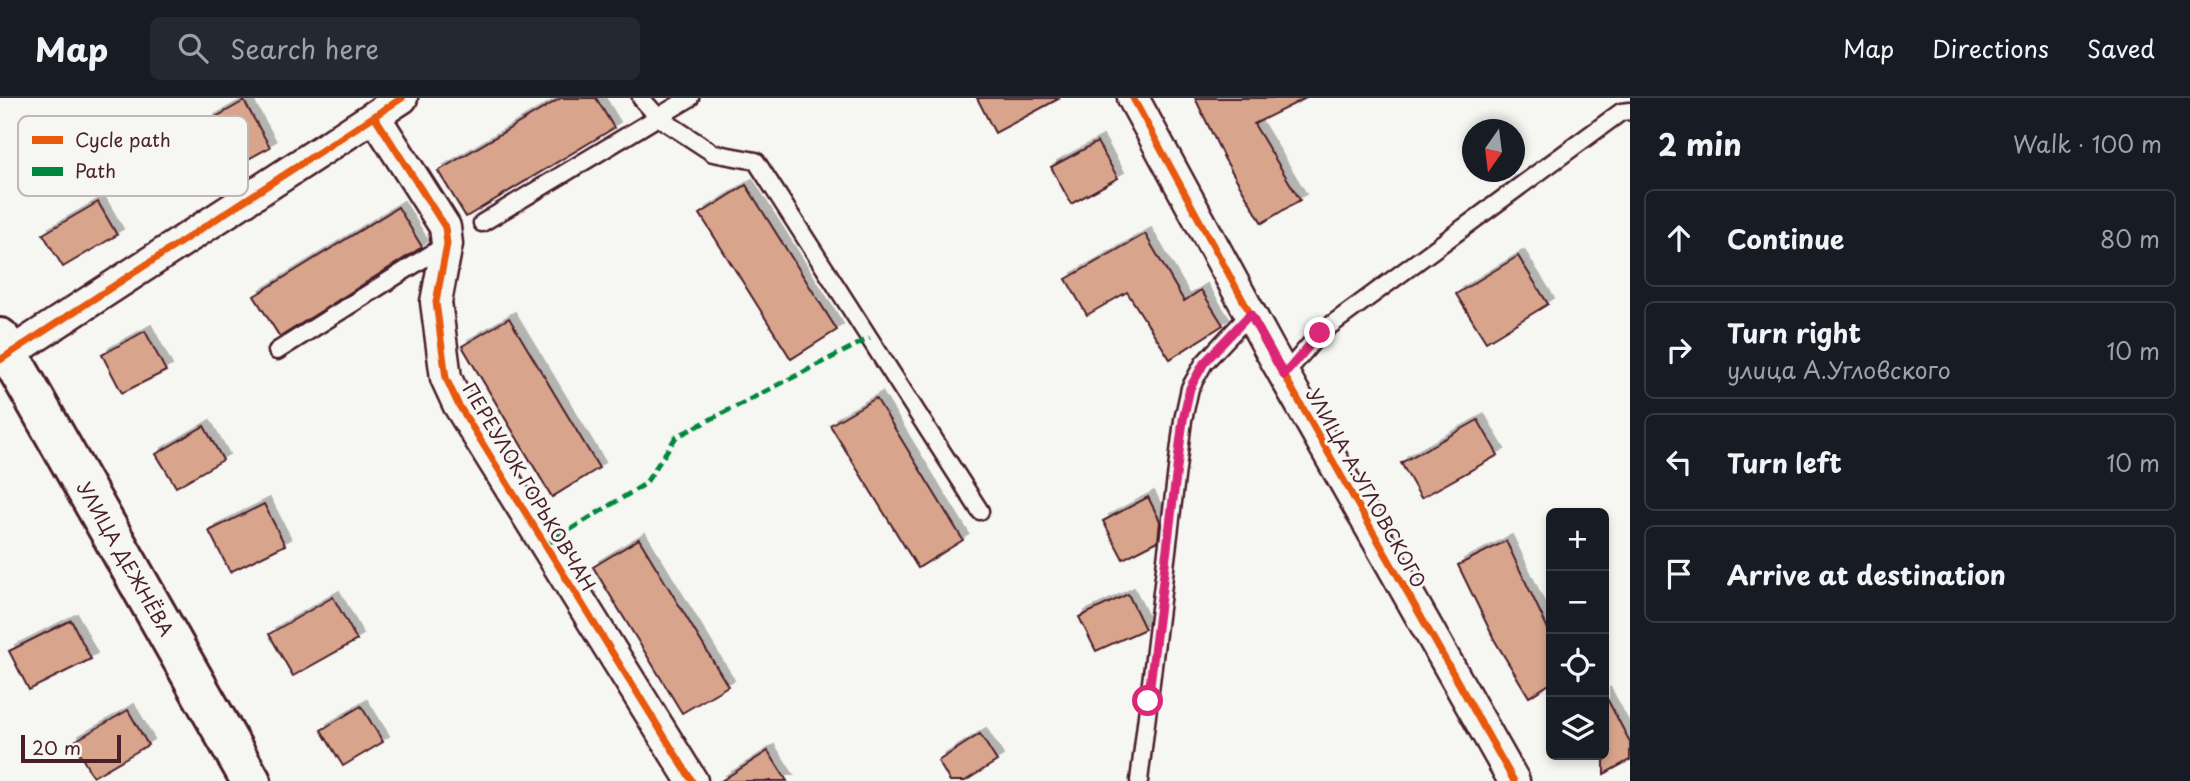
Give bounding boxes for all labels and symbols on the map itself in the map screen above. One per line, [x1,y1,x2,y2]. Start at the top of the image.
legend [18,116,248,196]
north arrow [1462,119,1525,182]
text: Cycle path [75,125,171,153]
text: Path [75,156,116,184]
route end [1304,317,1335,348]
street label: ПЕРЕУЛОК ГОРЬКОВЧАН [456,377,603,596]
street label: УЛИЦА А.УГЛОВСКОГО [1300,383,1434,592]
street label: УЛИЦА ДЕЖНЁВА [71,476,181,641]
route start [1132,685,1163,716]
scale bar [21,732,121,764]

